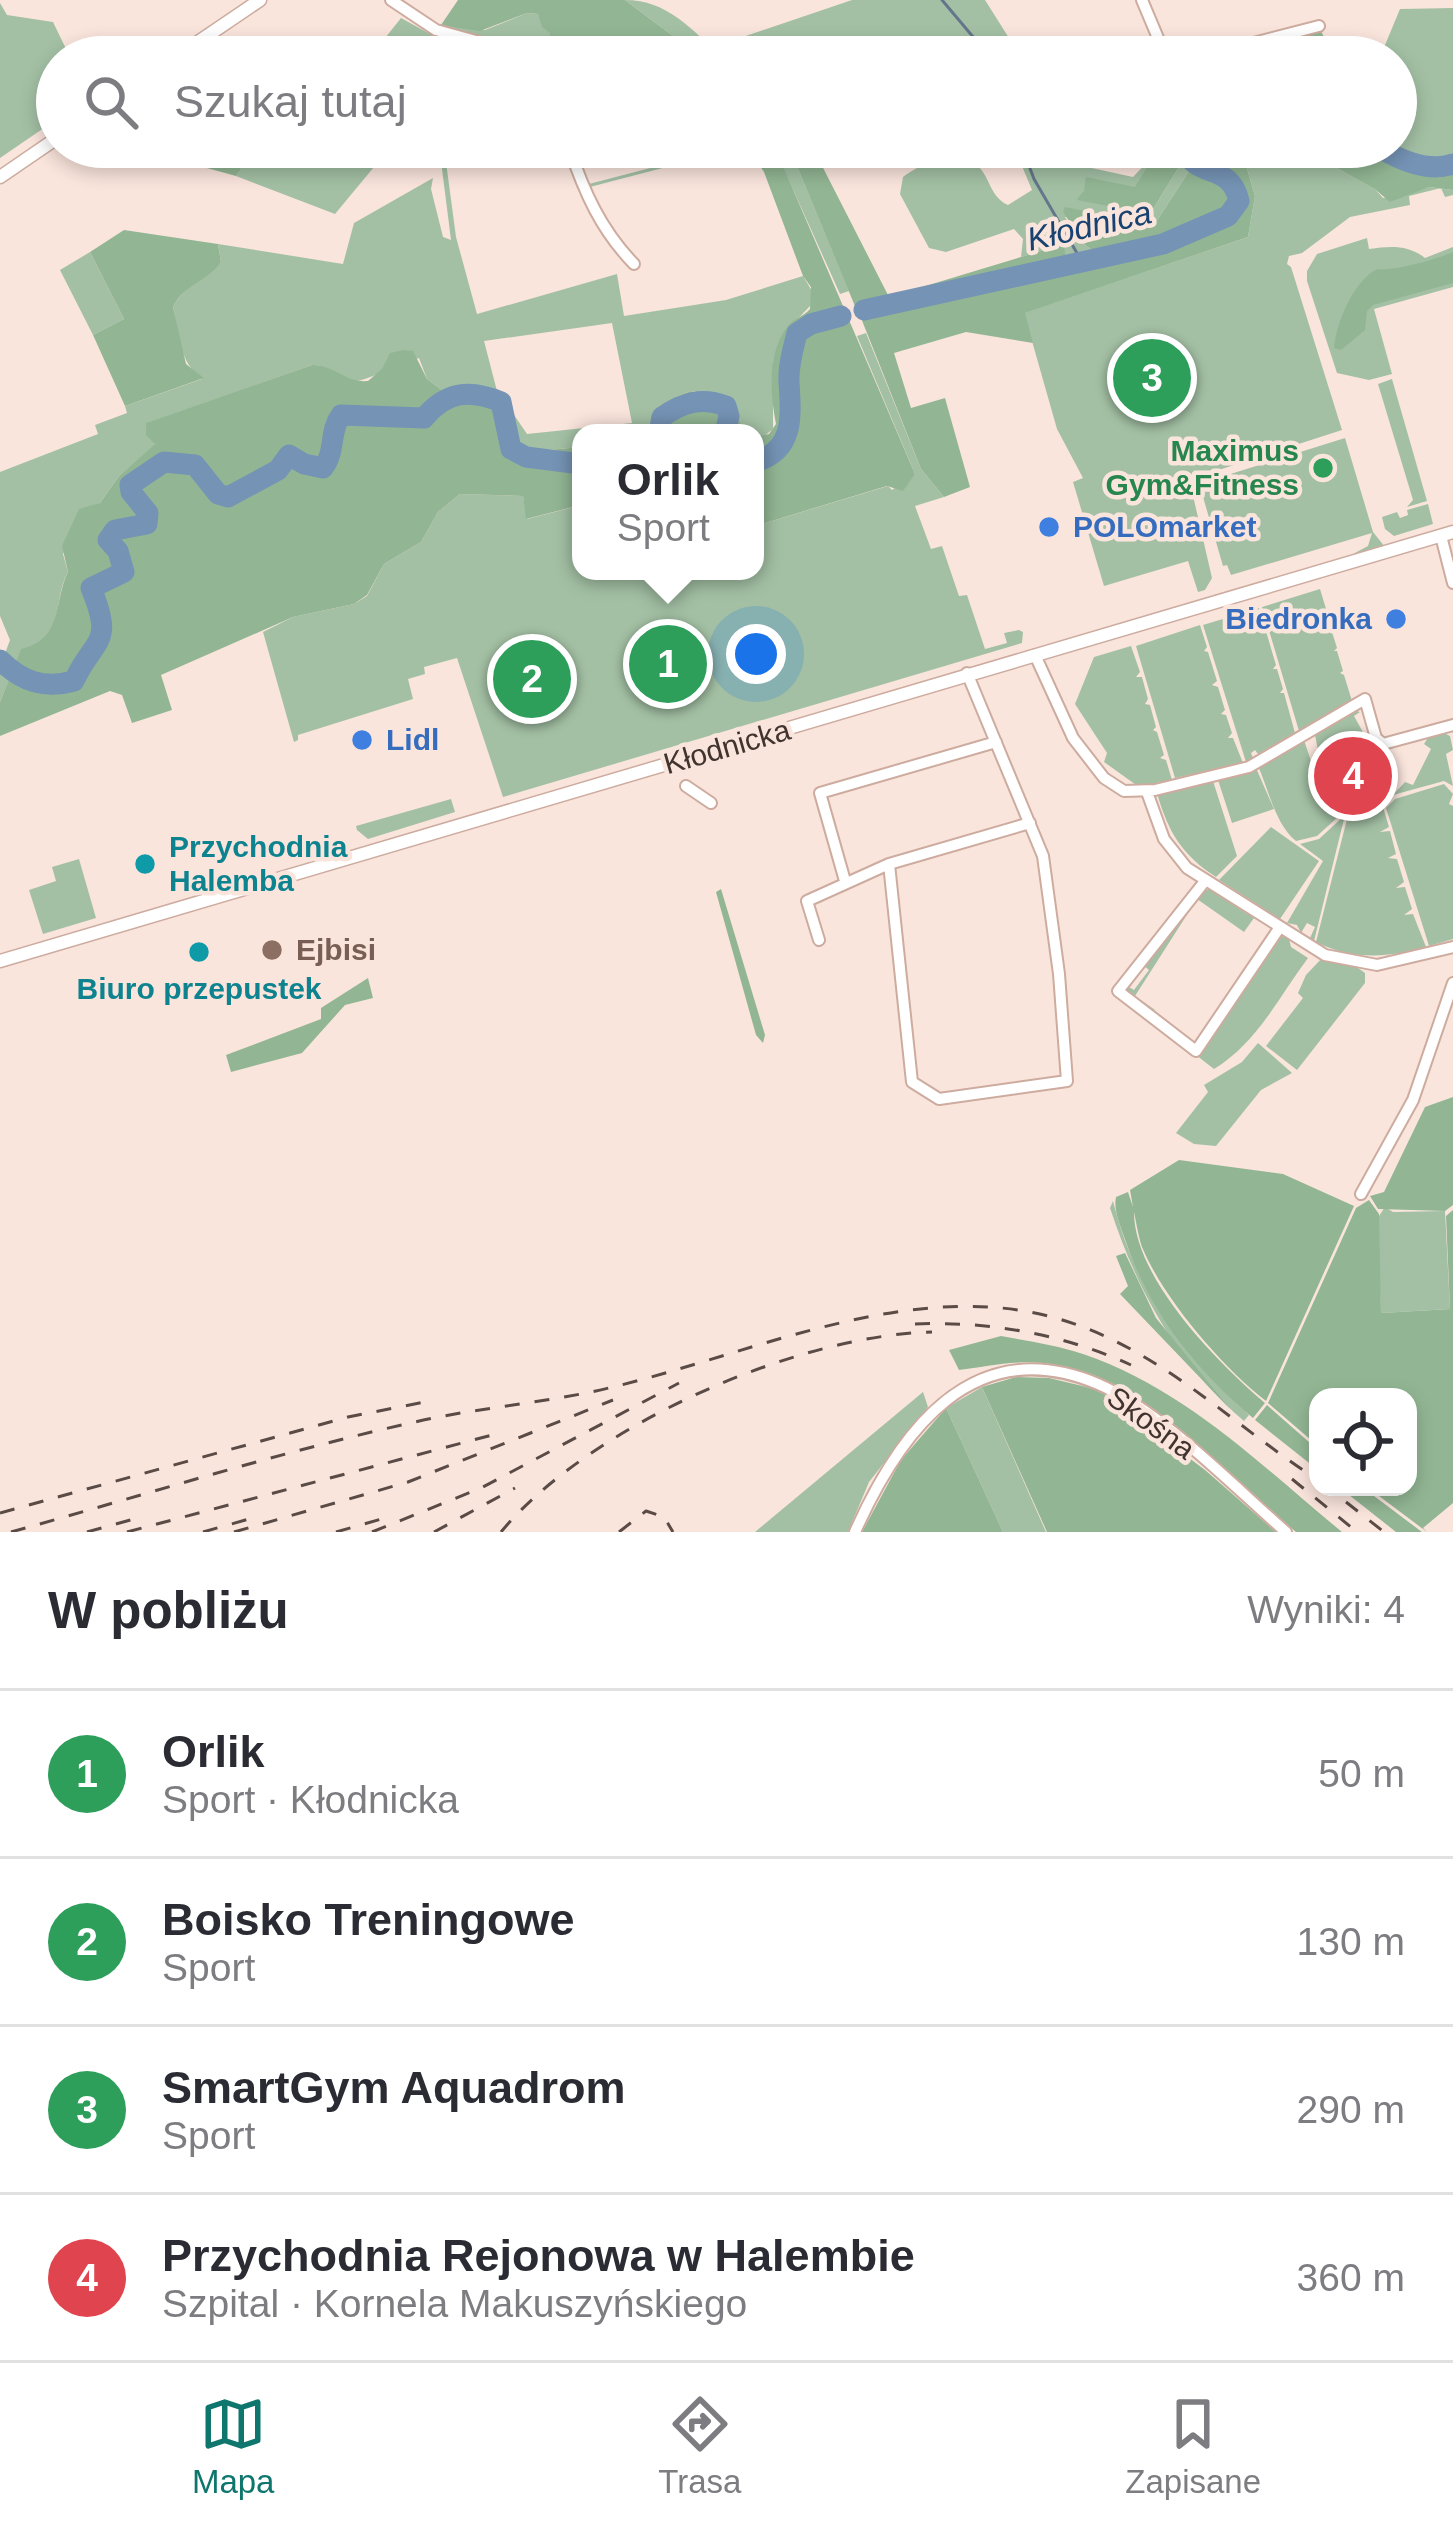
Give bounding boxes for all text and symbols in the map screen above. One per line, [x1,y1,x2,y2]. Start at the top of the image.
search box [36,36,1417,168]
icon: search [78,69,144,135]
text: Szukaj tutaj [174,76,407,127]
water label: Kłodnica [1023,193,1155,258]
pin: 3 [1113,333,1191,423]
popup [572,424,764,580]
place label: Maximus Gym&Fitness [1106,434,1299,501]
text: Orlik [617,454,719,505]
marker: Maximus Gym&Fitness [1310,455,1336,481]
text: Sport [617,506,710,549]
place label: POLOmarket [1073,510,1256,543]
marker: POLOmarket [1036,514,1062,540]
place label: Biedronka [1225,602,1372,635]
marker: Biedronka [1383,606,1409,632]
pin: 1 [629,619,707,709]
your location [726,624,786,684]
pin: 2 [493,634,571,724]
street label: Kłodnicka [660,713,794,780]
place label: Lidl [386,723,439,756]
marker: Lidl [349,727,375,753]
pin: 4 [1314,731,1392,821]
place label: Przychodnia Halemba [169,830,348,897]
marker: Przychodnia Halemba [132,851,158,877]
place label: Ejbisi [296,933,376,966]
marker: Ejbisi [259,937,285,963]
marker: Biuro przepustek [186,939,212,965]
place label: Biuro przepustek [76,972,322,1005]
street label: Skośna [1101,1380,1202,1466]
map controls [1309,1388,1417,1496]
button: locate [1309,1388,1417,1496]
text: W pobliżu [48,1582,289,1639]
text: Wyniki: 4 [1247,1588,1405,1631]
text: Orlik [162,1726,265,1777]
text: 1 [76,1752,98,1795]
text: 50 m [1318,1752,1405,1795]
text: Sport · Kłodnicka [162,1778,459,1821]
text: Boisko Treningowe [162,1894,575,1945]
text: 2 [76,1920,98,1963]
text: 130 m [1297,1920,1405,1963]
text: Sport [162,1946,255,1989]
text: SmartGym Aquadrom [162,2062,625,2113]
text: 3 [76,2088,98,2131]
text: 290 m [1297,2088,1405,2131]
text: Sport [162,2114,255,2157]
text: Przychodnia Rejonowa w Halembie [162,2230,915,2281]
text: 4 [76,2256,98,2299]
text: 360 m [1297,2256,1405,2299]
text: Szpital · Kornela Makuszyńskiego [162,2282,747,2325]
tab: Mapa [192,2391,274,2501]
tab: Trasa [658,2391,741,2501]
tab: Zapisane [1125,2391,1261,2501]

